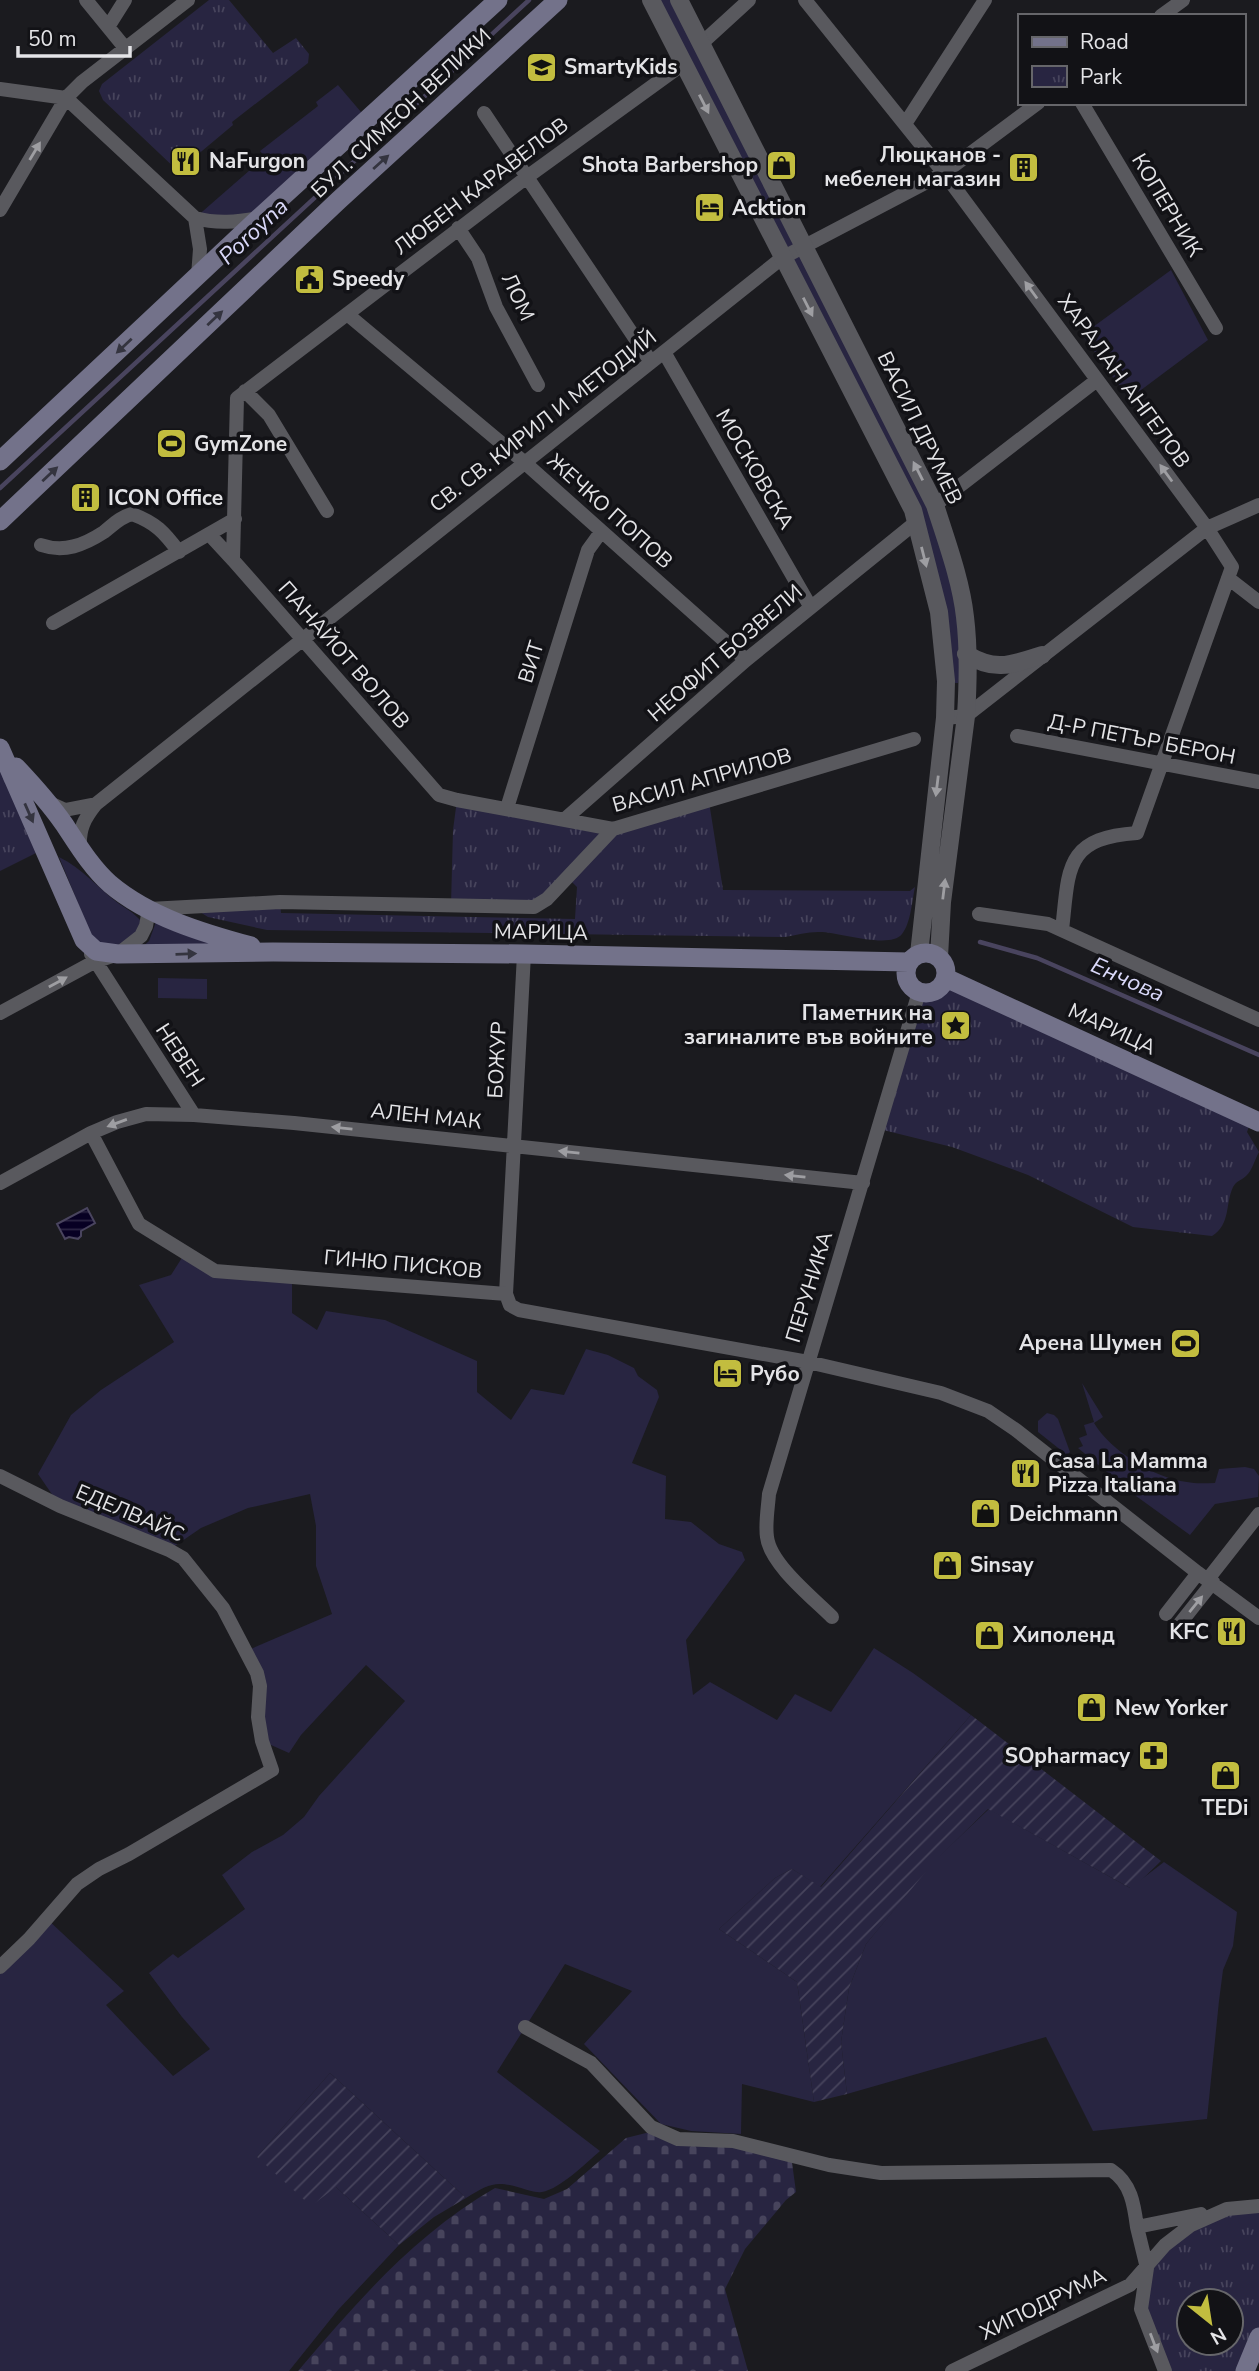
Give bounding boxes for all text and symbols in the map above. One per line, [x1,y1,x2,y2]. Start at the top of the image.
scale bar [18,14,130,58]
legend [1018,14,1245,105]
street label: БУЛ. СИМЕОН ВЕЛИКИ [305,22,497,204]
text: 50 m [28,25,77,53]
text: Road [1080,28,1129,56]
school or university icon: SmartyKids [524,50,558,84]
place label: SmartyKids [564,53,677,81]
text: Park [1080,63,1122,91]
one-way arrow [698,94,709,114]
street label: ЛЮБЕН КАРАВЕЛОВ [388,111,574,261]
place label: Люцканов - мебелен магазин [824,141,1001,193]
one-way arrow [28,142,41,161]
restaurant icon: NaFurgon [169,144,203,178]
place label: NaFurgon [209,147,305,175]
shop icon: Shota Barbershop [764,148,798,182]
street label: КОПЕРНИК [1125,148,1209,262]
building icon: Люцканов - мебелен магазин [1007,150,1041,184]
place label: Shota Barbershop [582,151,758,179]
one-way arrow [372,154,390,170]
water label: Poroyna [212,191,295,272]
hotel icon: Acktion [692,191,726,225]
place label: Acktion [732,194,806,222]
public building icon: Speedy [292,262,326,296]
place label: Speedy [332,265,405,293]
street label: ЛОМ [495,269,541,325]
one-way arrow [1024,281,1038,299]
street label: ХАРАЛАН АНГЕЛОВ [1051,288,1197,474]
one-way arrow [802,297,813,317]
one-way arrow [206,310,223,326]
street label: СВ. СВ. КИРИЛ И МЕТОДИЙ [424,323,662,519]
one-way arrow [116,337,133,353]
street label: ВАСИЛ ДРУМЕВ [871,347,969,509]
street label: МОСКОВСКА [709,404,801,534]
sports icon: GymZone [154,427,188,461]
place label: GymZone [194,430,287,458]
street label: ЖЕЧКО ПОПОВ [541,447,679,575]
one-way arrow [913,461,924,481]
one-way arrow [1159,464,1173,482]
one-way arrow [41,466,58,482]
building icon: ICON Office [68,481,102,515]
place label: ICON Office [108,484,223,512]
one-way arrow [919,546,930,568]
street label: ПАНАЙОТ ВОЛОВ [272,575,416,735]
street label: НЕОФИТ БОЗВЕЛИ [642,578,808,728]
street label: ВИТ [511,637,551,686]
street label: Д-Р ПЕТЪР БЕРОН [1046,707,1238,771]
street label: ВАСИЛ АПРИЛОВ [609,741,795,819]
one-way arrow [932,775,943,797]
one-way arrow [24,802,35,823]
one-way arrow [939,877,950,899]
street label: МАРИЦА [494,917,588,947]
one-way arrow [175,948,197,960]
water label: Енчова [1086,950,1170,1009]
one-way arrow [48,976,68,988]
street label: МАРИЦА [1063,996,1161,1062]
place label: Паметник на загиналите във войните [684,999,933,1051]
place icon: Паметник на загиналите във войните [939,1008,973,1042]
street label: НЕВЕН [149,1018,211,1092]
street label: БОЖУР [481,1021,513,1099]
street label: АЛЕН МАК [369,1096,483,1136]
one-way arrow [106,1118,127,1129]
one-way arrow [331,1123,353,1134]
one-way arrow [557,1146,579,1157]
one-way arrow [784,1170,806,1181]
street label: ПЕРУНИКА [779,1228,839,1346]
street label: ГИНЮ ПИСКОВ [323,1243,483,1285]
sports icon: Арена Шумен [1168,1326,1202,1360]
place label: Арена Шумен [1019,1329,1162,1357]
hotel icon: Рубо [710,1357,744,1391]
place label: Рубо [750,1360,800,1388]
place label: Casa La Mamma Pizza Italiana [1048,1447,1208,1499]
restaurant icon: Casa La Mamma Pizza Italiana [1008,1456,1042,1490]
street label: ЕДЕЛВАЙС [71,1478,189,1548]
shop icon: Deichmann [969,1497,1003,1531]
place label: Deichmann [1009,1500,1118,1528]
shop icon: Sinsay [930,1548,964,1582]
place label: Sinsay [970,1551,1035,1579]
one-way arrow [1188,1595,1202,1613]
restaurant icon: KFC [1215,1615,1249,1649]
shop icon: Хиполенд [973,1618,1007,1652]
place label: KFC [1169,1618,1209,1646]
place label: Хиполенд [1012,1621,1115,1649]
shop icon: New Yorker [1075,1691,1109,1725]
place label: New Yorker [1115,1694,1228,1722]
pharmacy icon: SOpharmacy [1136,1739,1170,1773]
place label: SOpharmacy [1005,1742,1131,1770]
shop icon: TEDi [1208,1759,1242,1793]
place label: TEDi [1202,1794,1248,1822]
street label: ХИПОДРУМА [975,2261,1111,2347]
north arrow [1175,2287,1245,2357]
text: N [1205,2321,1231,2351]
one-way arrow [1149,2333,1160,2354]

